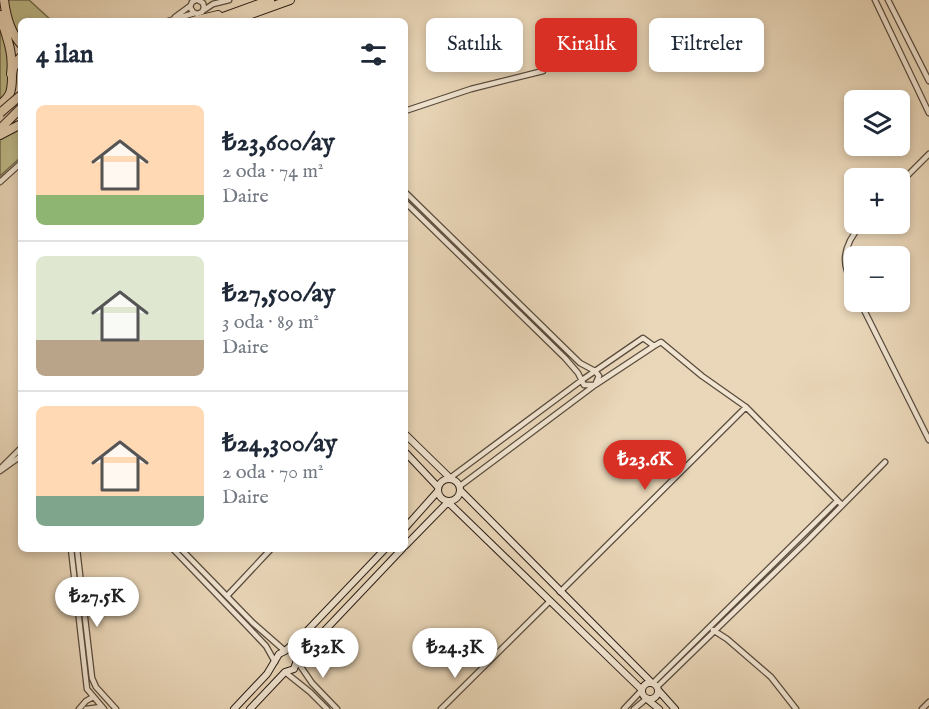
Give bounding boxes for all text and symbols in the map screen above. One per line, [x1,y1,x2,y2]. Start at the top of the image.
chip: Satılık [426,18,523,72]
chip: Kiralık [535,18,637,72]
chip: Filtreler [649,18,764,72]
text: 4 ilan [36,38,94,71]
icon: filters [357,38,390,71]
map controls [844,90,910,312]
button: layers [844,90,910,156]
text: ₺23,600/ay [222,126,335,159]
icon: home [84,129,156,201]
text: 2 oda · 74 m² [222,159,323,184]
button: + [844,168,910,234]
text: Daire [222,184,269,209]
button: − [844,246,910,312]
text: ₺27,500/ay [222,277,335,310]
icon: home [84,280,156,352]
text: 3 oda · 89 m² [222,310,319,335]
text: Daire [222,335,269,360]
text: ₺24,300/ay [222,427,337,460]
icon: home [84,430,156,502]
pin: ₺23.6K [596,440,694,491]
text: ₺23.6K [617,447,673,472]
text: 2 oda · 70 m² [222,460,324,485]
text: Daire [222,485,269,510]
pin: ₺27.5K [48,577,146,628]
text: ₺27.5K [69,584,125,609]
pin: ₺32K [287,628,359,679]
pin: ₺24.3K [406,628,504,679]
text: ₺32K [302,635,344,660]
text: ₺24.3K [426,635,484,660]

